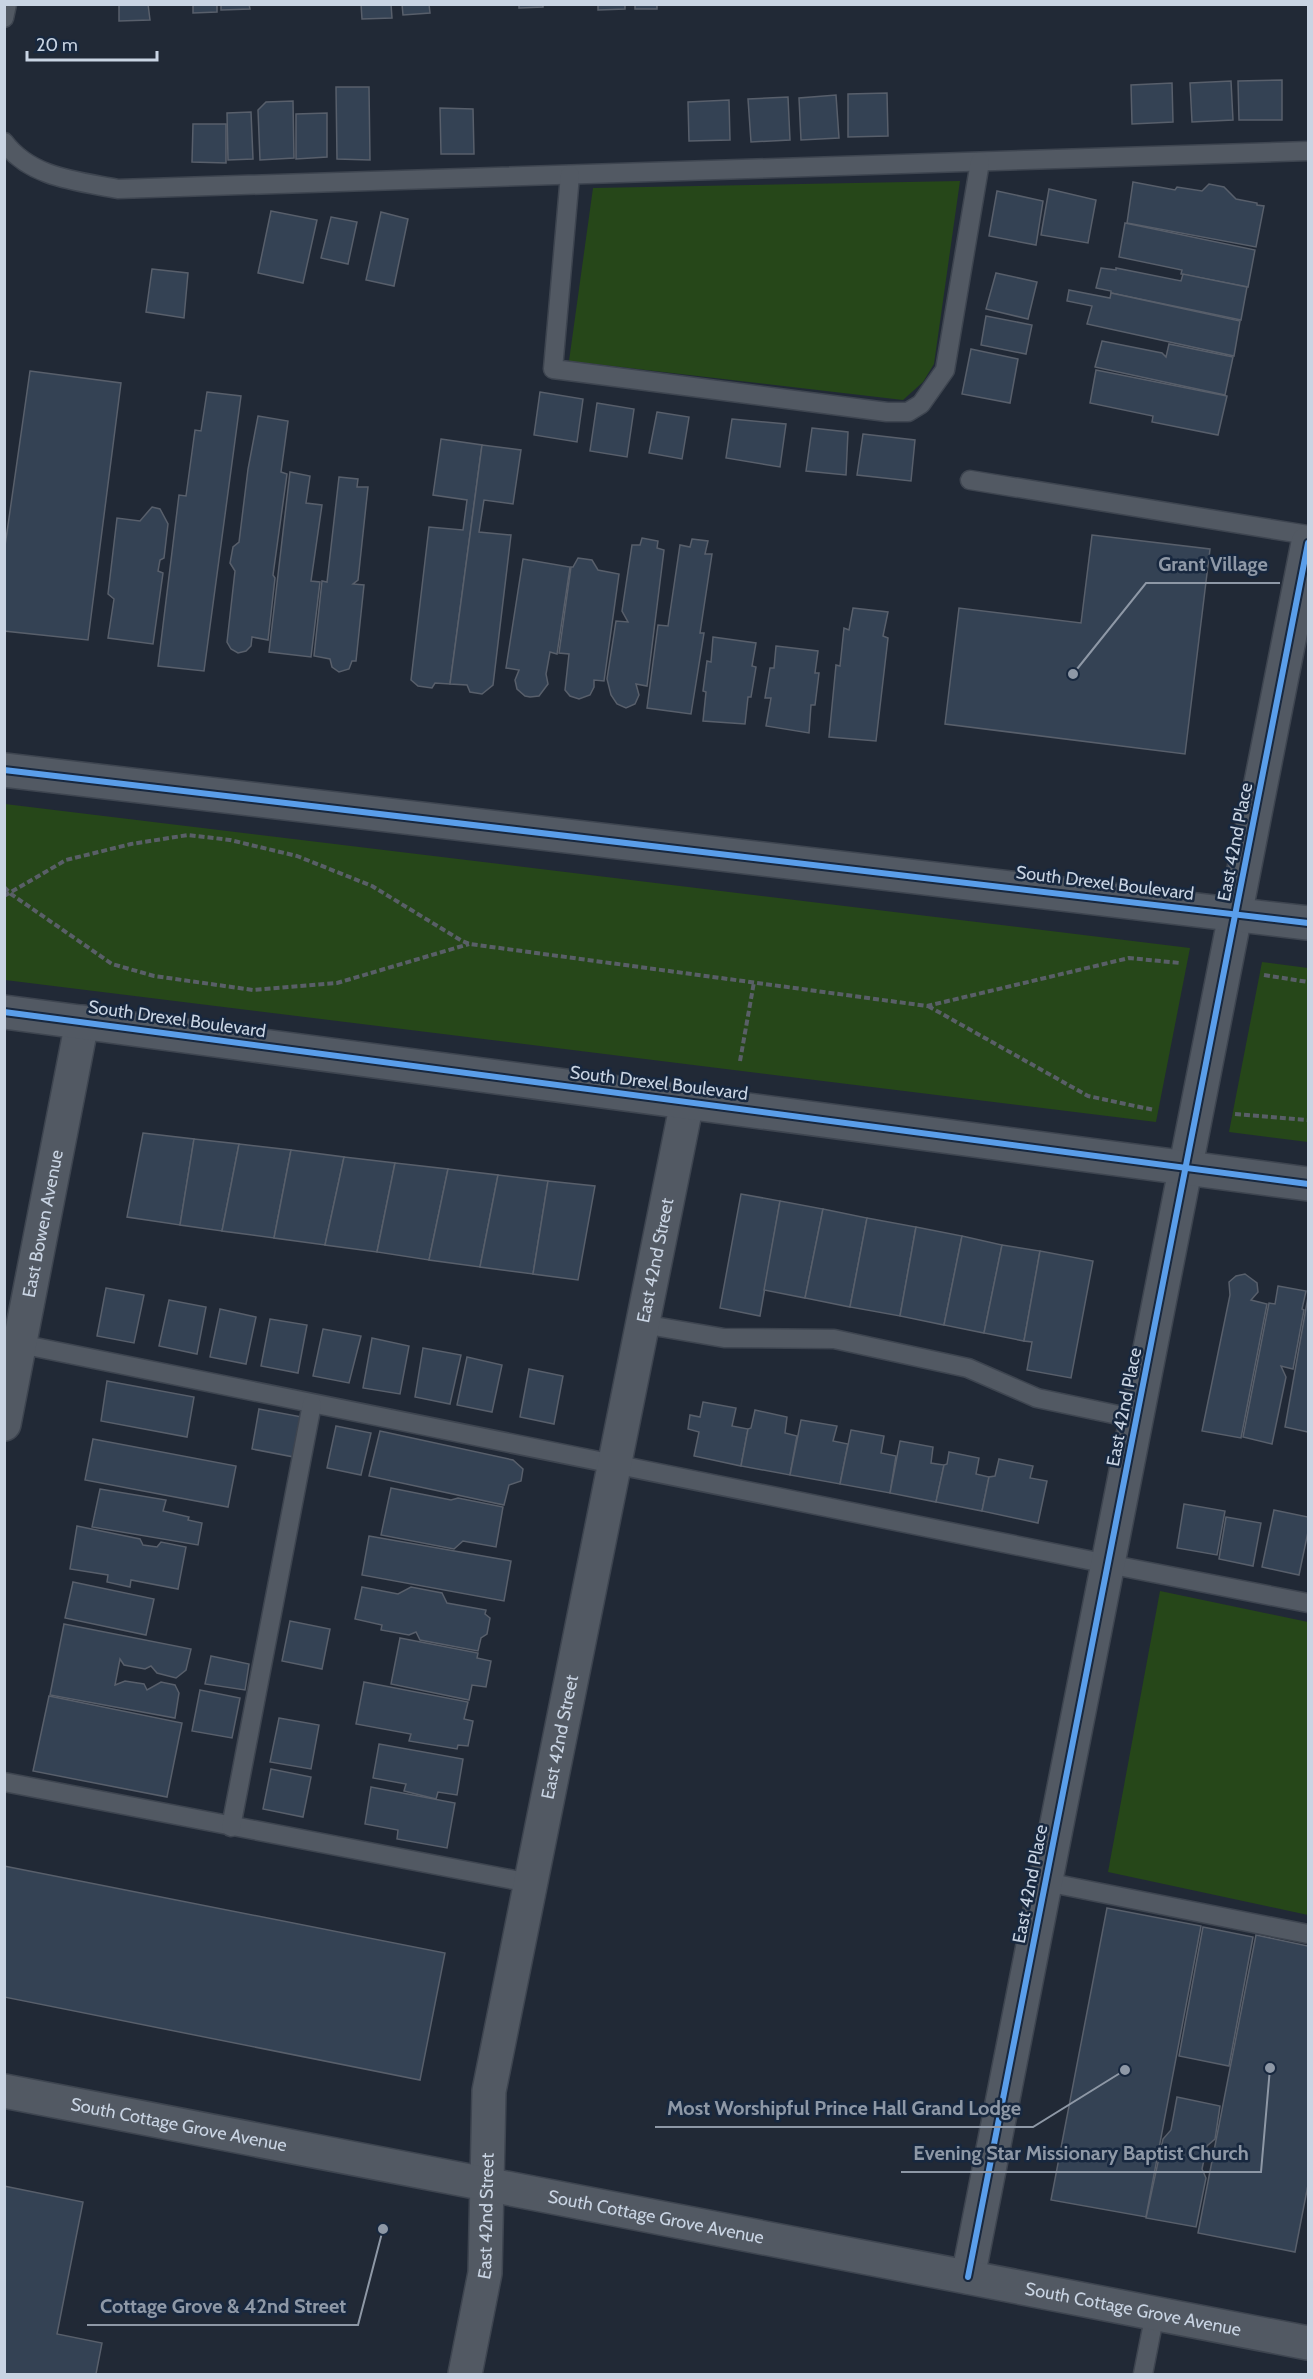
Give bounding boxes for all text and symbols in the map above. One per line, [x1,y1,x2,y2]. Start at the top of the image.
scale bar [27,24,158,62]
text: 20 m [36,34,78,56]
callout: Grant Village [1146,545,1280,583]
text: Grant Village [1158,552,1268,576]
street label: East 42nd Place [1213,781,1257,903]
street label: South Drexel Boulevard [1015,861,1195,905]
street label: South Drexel Boulevard [87,996,267,1042]
street label: South Drexel Boulevard [569,1061,749,1105]
street label: East Bowen Avenue [18,1148,68,1300]
street label: East 42nd Street [632,1196,678,1325]
street label: East 42nd Place [1102,1346,1146,1468]
street label: East 42nd Street [537,1673,583,1801]
street label: East 42nd Place [1008,1823,1052,1945]
callout: Most Worshipful Prince Hall Grand Lodge [655,2089,1033,2127]
street label: South Cottage Grove Avenue [69,2093,289,2156]
text: Most Worshipful Prince Hall Grand Lodge [667,2096,1021,2120]
callout: Evening Star Missionary Baptist Church [901,2134,1261,2172]
text: Evening Star Missionary Baptist Church [913,2141,1249,2165]
street label: East 42nd Street [473,2152,499,2281]
street label: South Cottage Grove Avenue [546,2185,766,2249]
street label: South Cottage Grove Avenue [1023,2278,1243,2341]
callout: Cottage Grove & 42nd Street [87,2287,358,2325]
text: Cottage Grove & 42nd Street [100,2294,346,2318]

